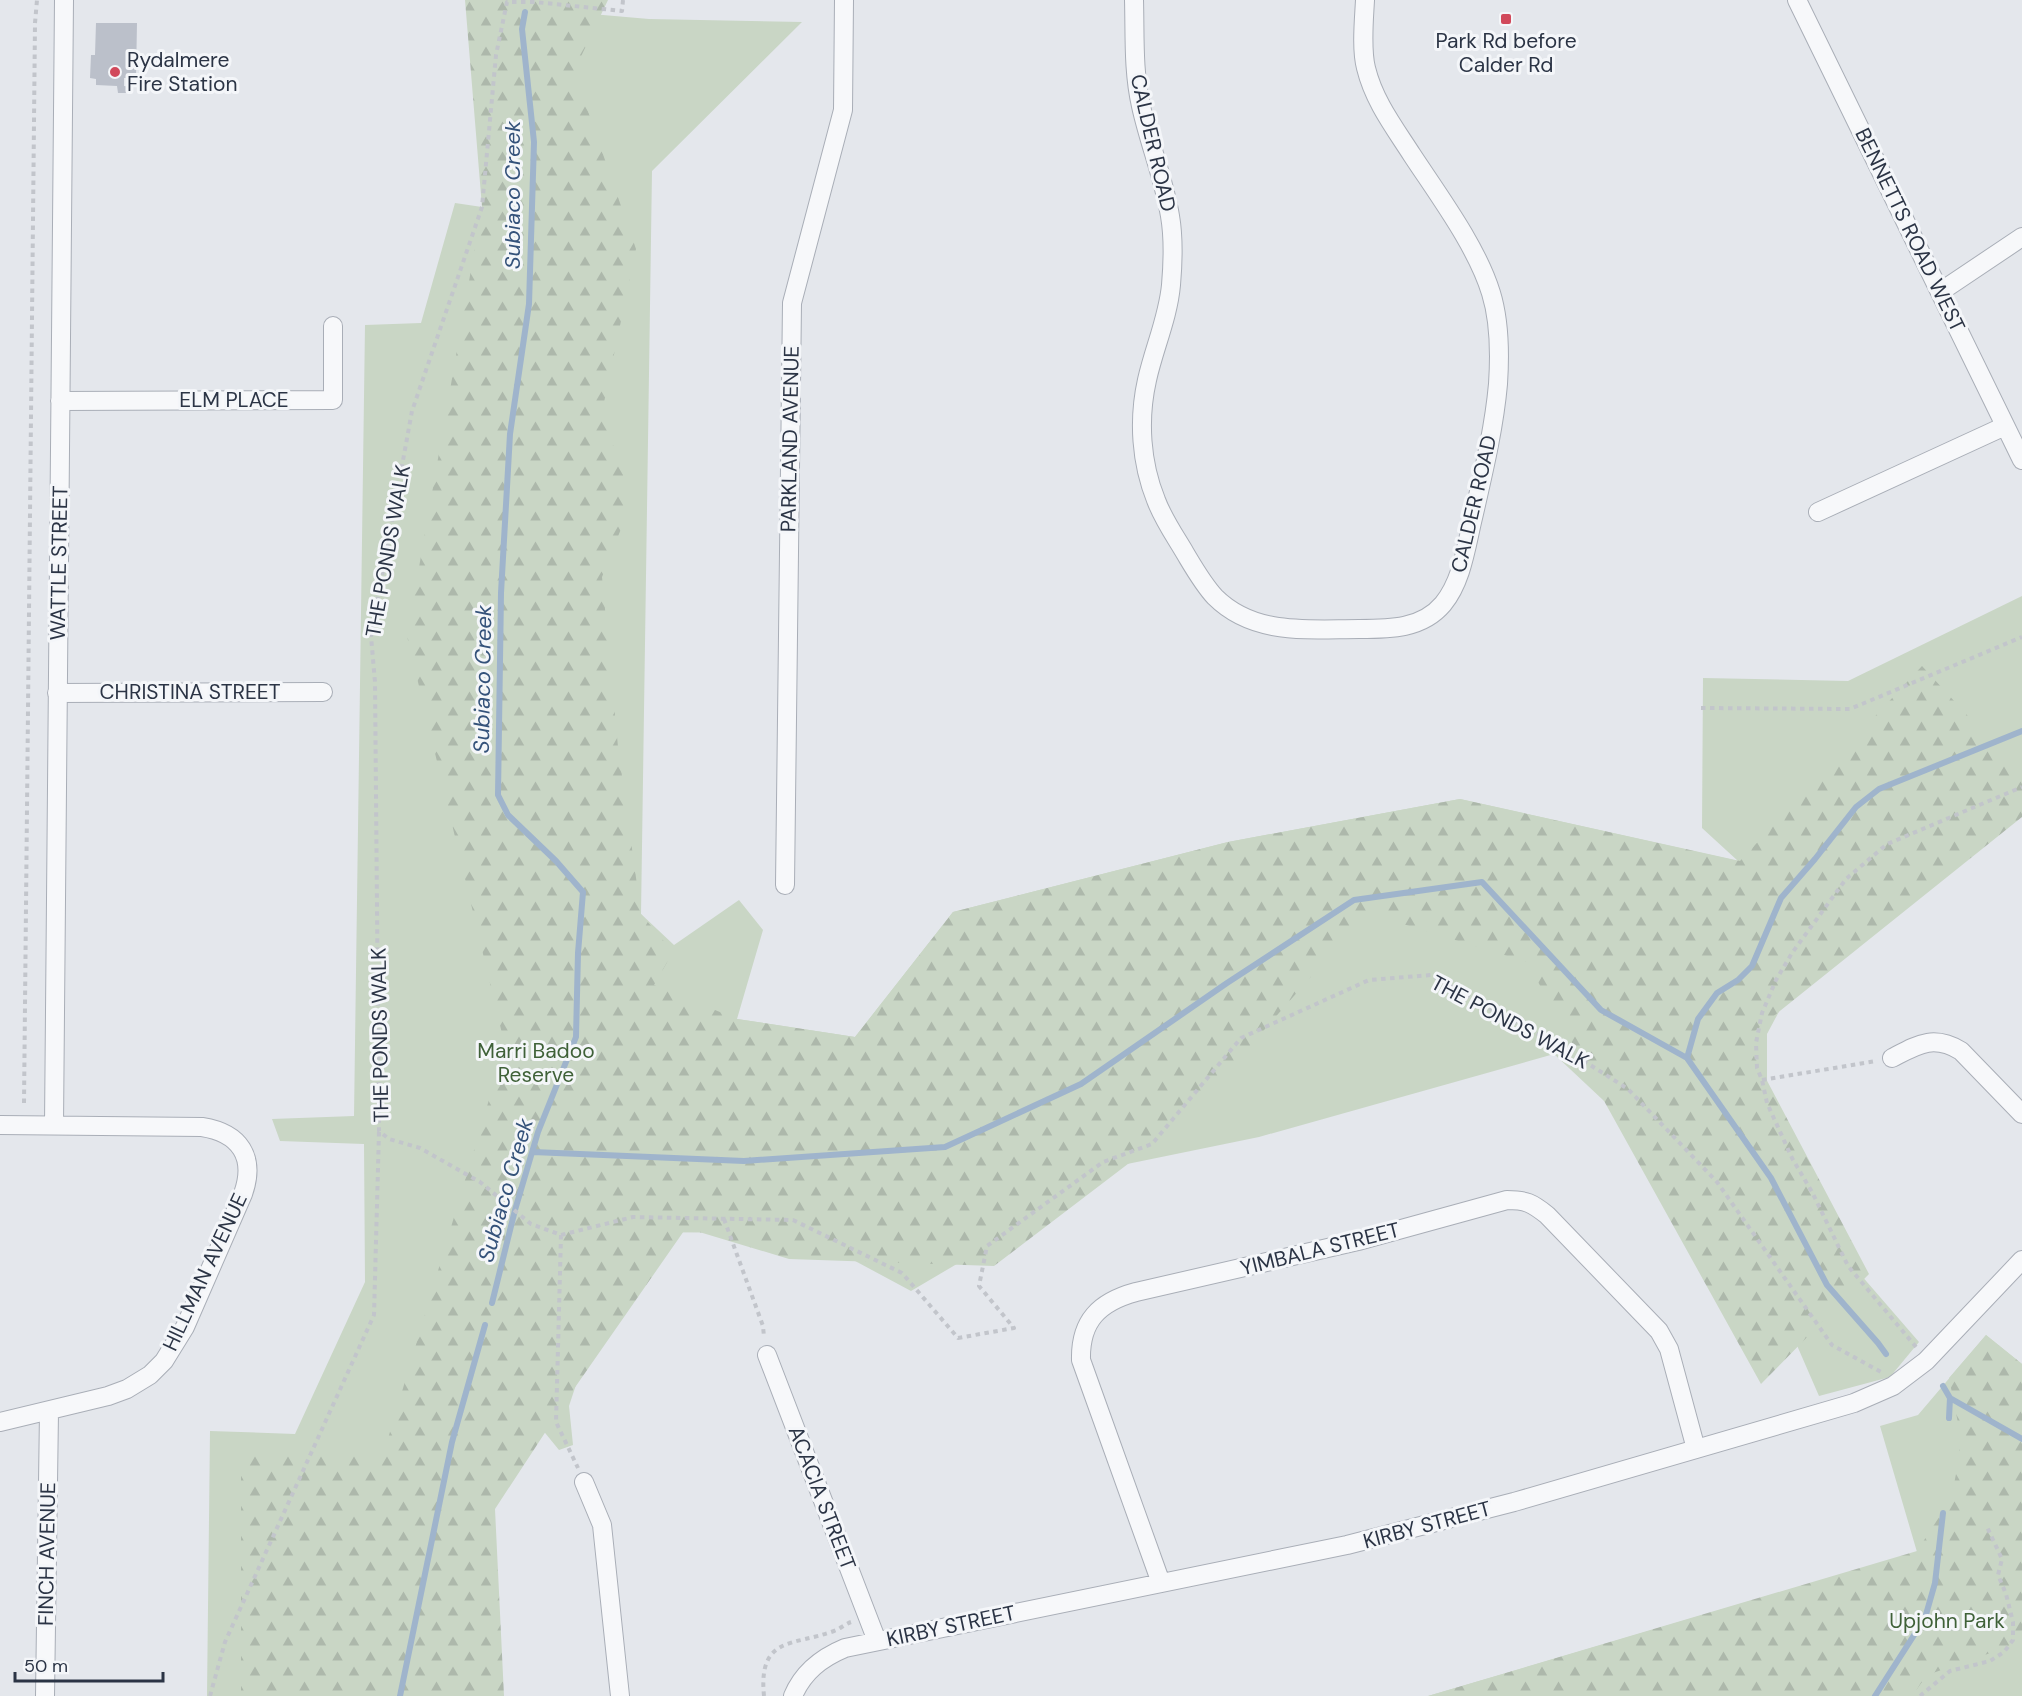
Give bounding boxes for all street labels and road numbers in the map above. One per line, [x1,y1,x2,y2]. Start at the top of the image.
street label: CALDER ROAD [1124,72,1182,214]
street label: BENNETTS ROAD WEST [1848,123,1972,337]
street label: PARKLAND AVENUE [774,346,806,532]
street label: ELM PLACE [179,386,289,414]
street label: CALDER ROAD [1445,433,1503,575]
street label: THE PONDS WALK [359,462,417,640]
street label: WATTLE STREET [44,485,74,641]
street label: CHRISTINA STREET [100,678,281,706]
street label: THE PONDS WALK [364,947,396,1123]
street label: THE PONDS WALK [1426,969,1594,1075]
street label: HILLMAN AVENUE [156,1189,254,1355]
street label: YIMBALA STREET [1237,1216,1403,1282]
street label: ACACIA STREET [782,1422,862,1574]
street label: FINCH AVENUE [32,1482,62,1626]
street label: KIRBY STREET [1360,1494,1494,1555]
street label: KIRBY STREET [884,1599,1018,1653]

